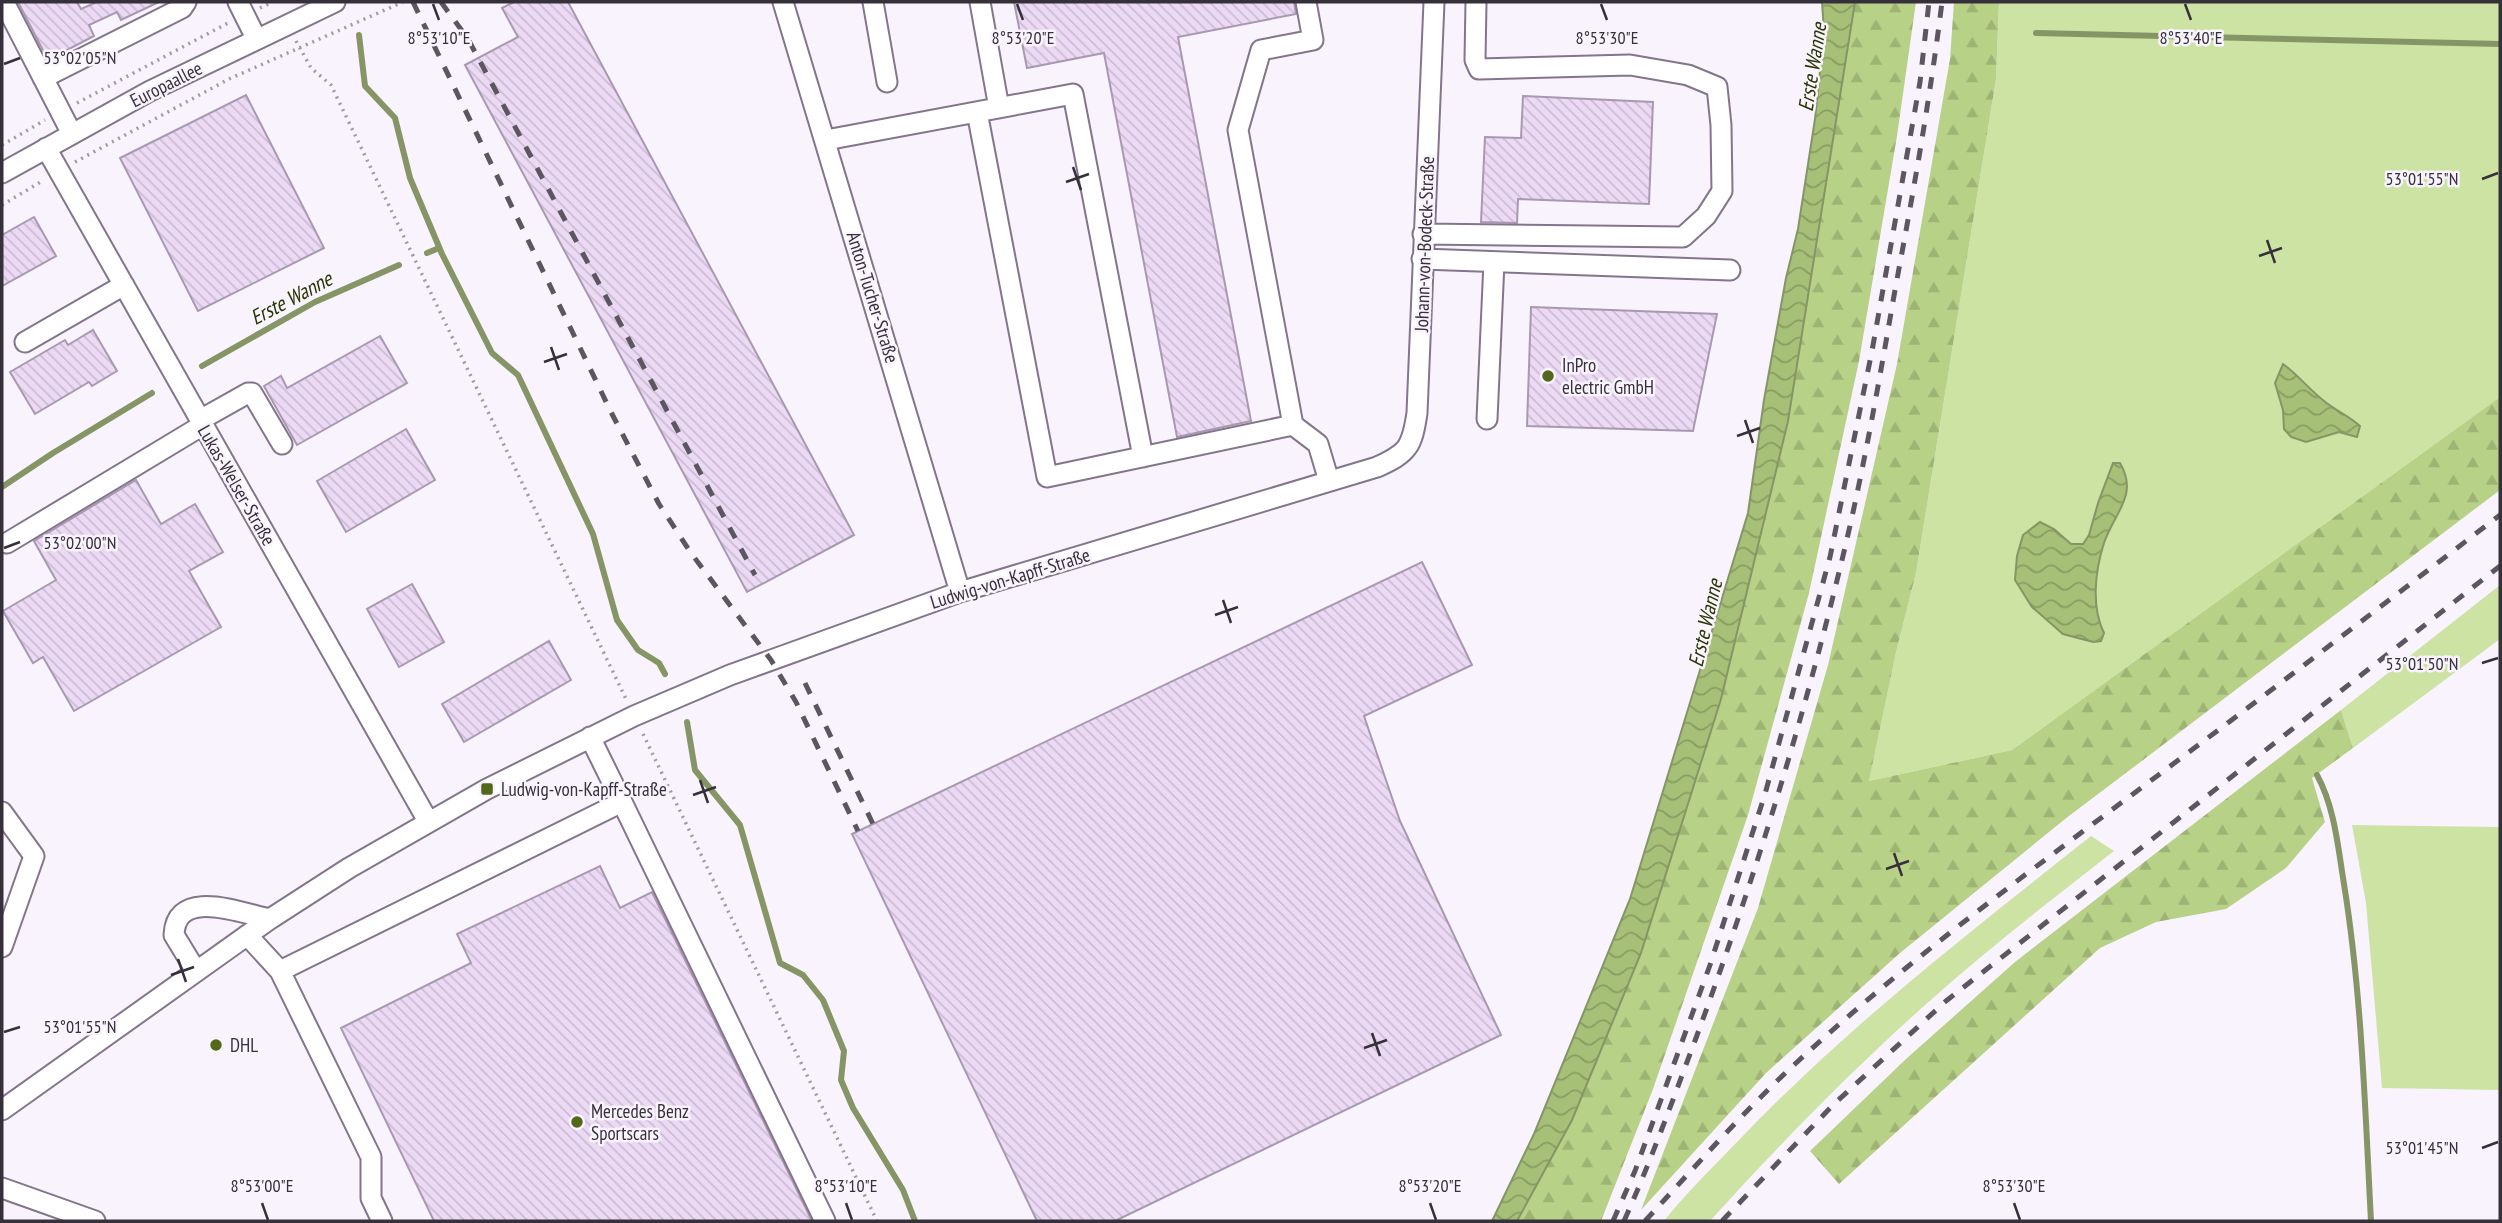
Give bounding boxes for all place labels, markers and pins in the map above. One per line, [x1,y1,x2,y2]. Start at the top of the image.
place label: InPro electric GmbH [1562,353,1654,399]
marker: InPro electric GmbH [1540,368,1556,384]
place label: Ludwig-von-Kapff-Straße [501,777,667,801]
marker: Ludwig-von-Kapff-Straße [479,781,495,797]
place label: DHL [230,1033,258,1057]
marker: DHL [208,1037,224,1053]
place label: Mercedes Benz Sportscars [591,1099,689,1145]
marker: Mercedes Benz Sportscars [569,1114,585,1130]

